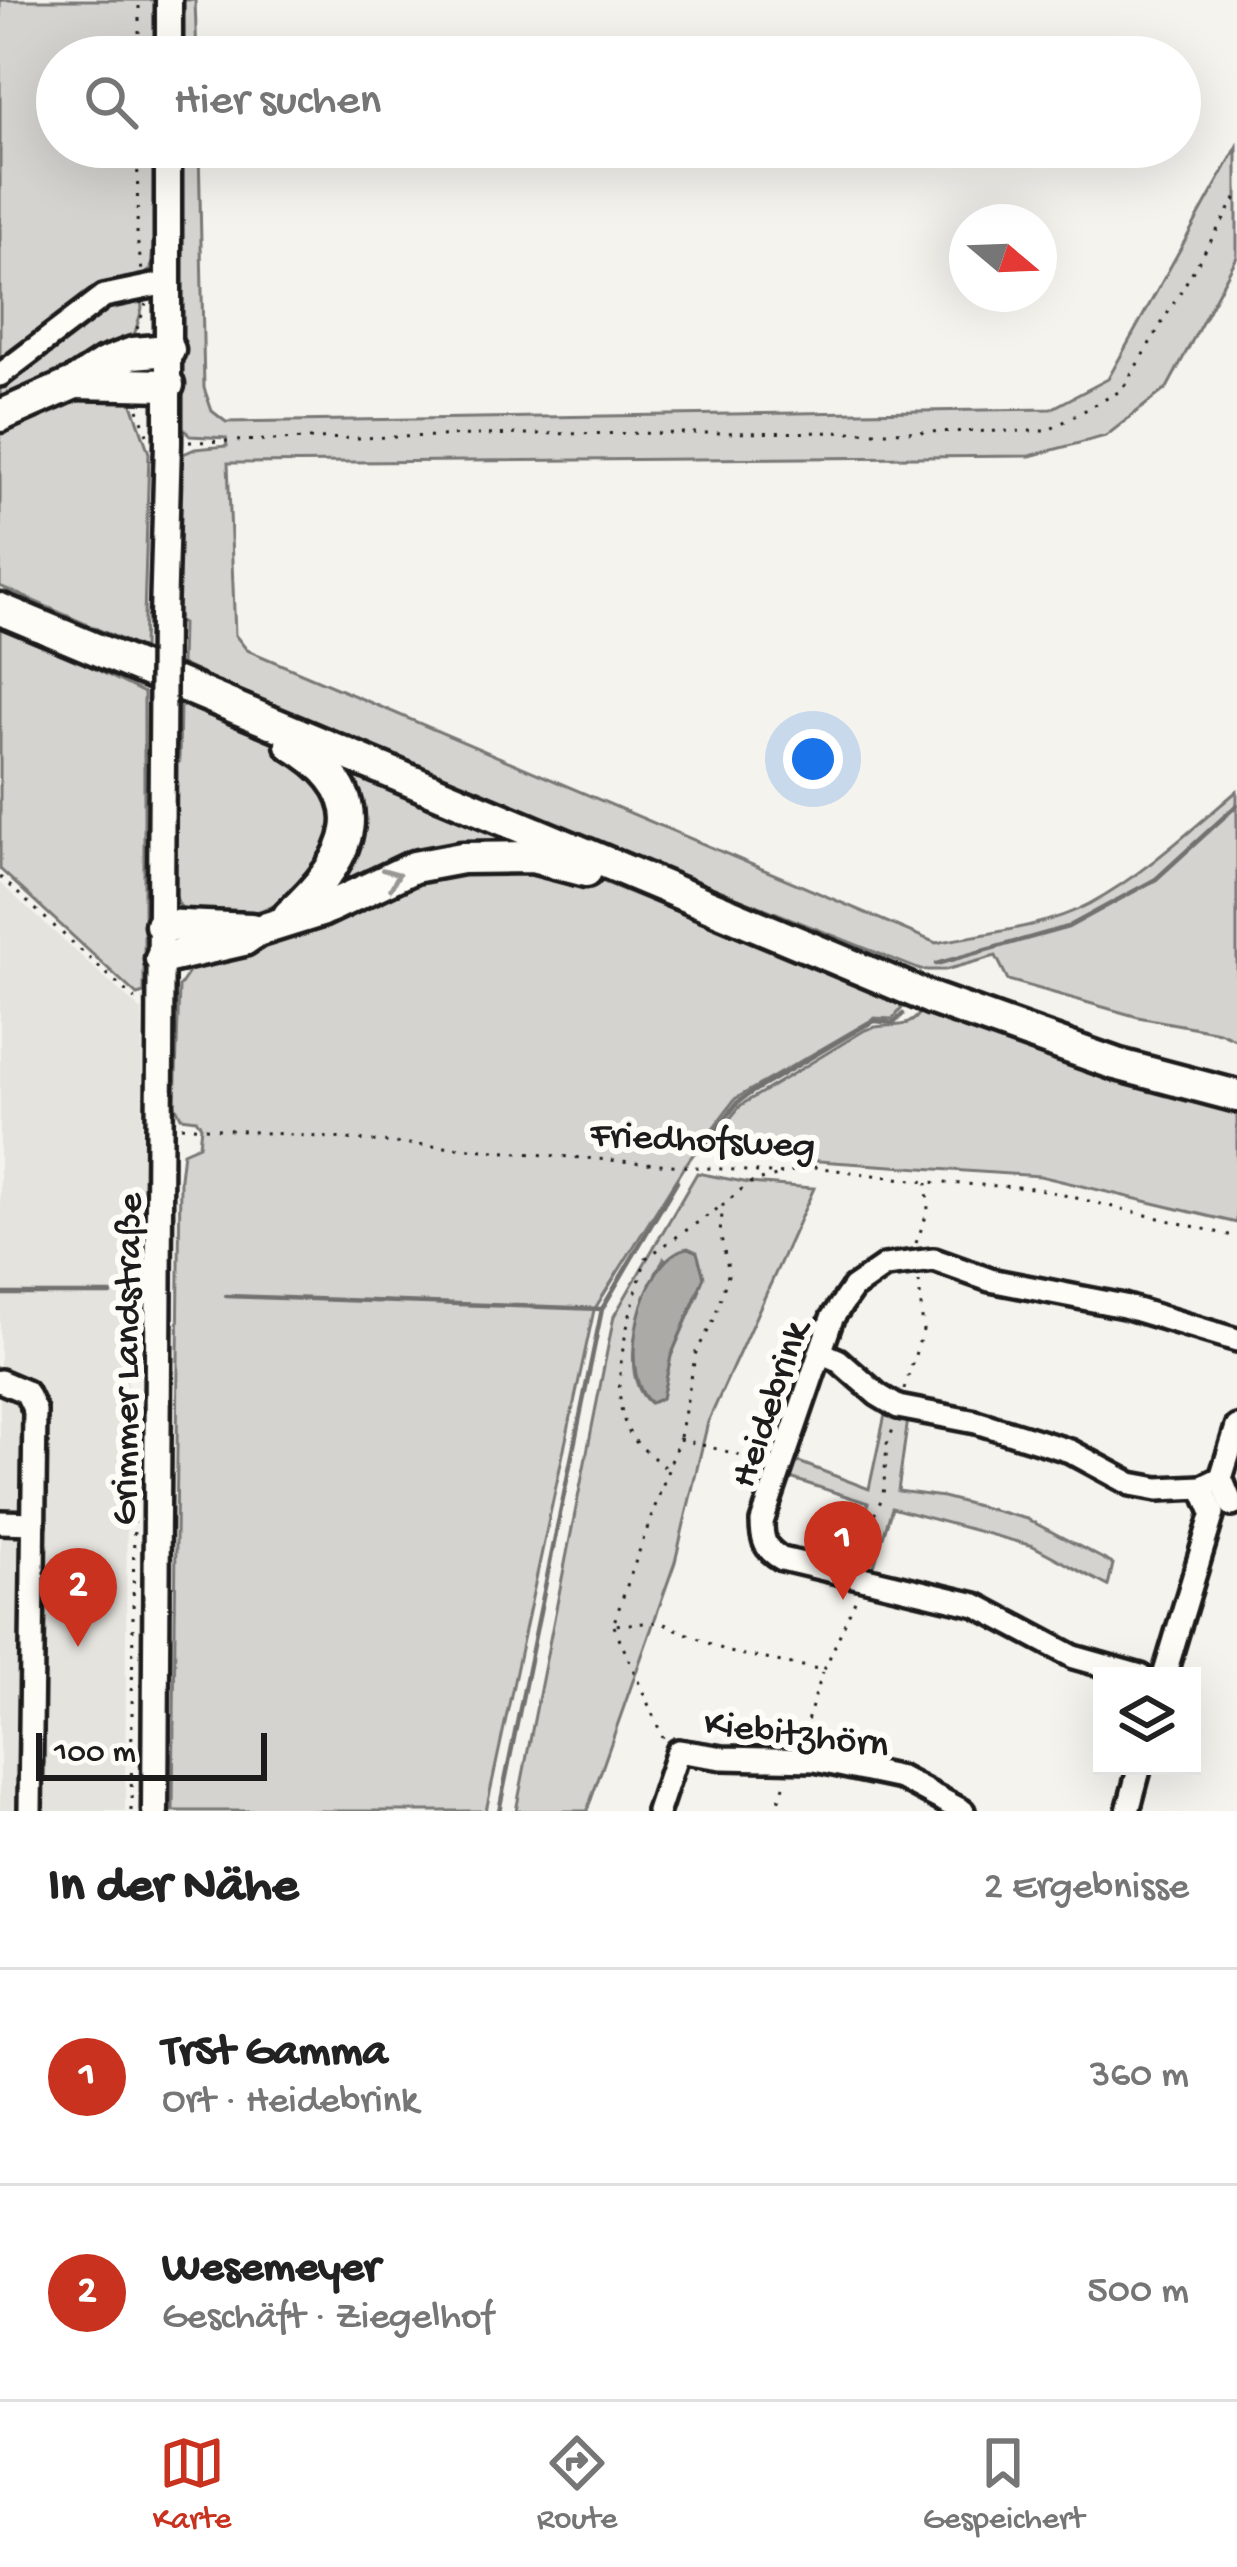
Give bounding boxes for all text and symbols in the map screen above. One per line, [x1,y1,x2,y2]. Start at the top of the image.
search box [36,36,1201,168]
icon: search [78,69,144,135]
text: Hier suchen [174,76,381,129]
north arrow [949,204,1057,312]
your location [783,729,843,789]
one-way arrow [380,867,402,891]
street label: Friedhofsweg [588,1114,816,1172]
street label: Grimmer Landstraße [104,1192,156,1526]
street label: Heidebrink [723,1313,824,1494]
pin: 1 [804,1501,882,1600]
pin: 2 [39,1548,117,1647]
map controls [1093,1667,1201,1775]
button: layers [1093,1667,1201,1775]
street label: Kiebitzhörn [701,1703,892,1771]
scale bar [36,1727,267,1780]
text: 100 m [54,1735,136,1773]
text: In der Nähe [48,1859,298,1919]
text: 2 Ergebnisse [984,1866,1189,1912]
text: TrSt Gamma [162,2027,387,2080]
text: 1 [79,2054,95,2100]
text: 360 m [1090,2054,1189,2100]
text: Ort · Heidebrink [162,2080,419,2126]
text: Wesemeyer [162,2243,380,2296]
text: 2 [77,2270,97,2316]
text: 500 m [1087,2270,1189,2316]
text: Geschäft · Ziegelhof [162,2296,493,2342]
tab: Karte [153,2430,231,2540]
tab: Route [537,2430,617,2540]
tab: Gespeichert [923,2430,1084,2540]

